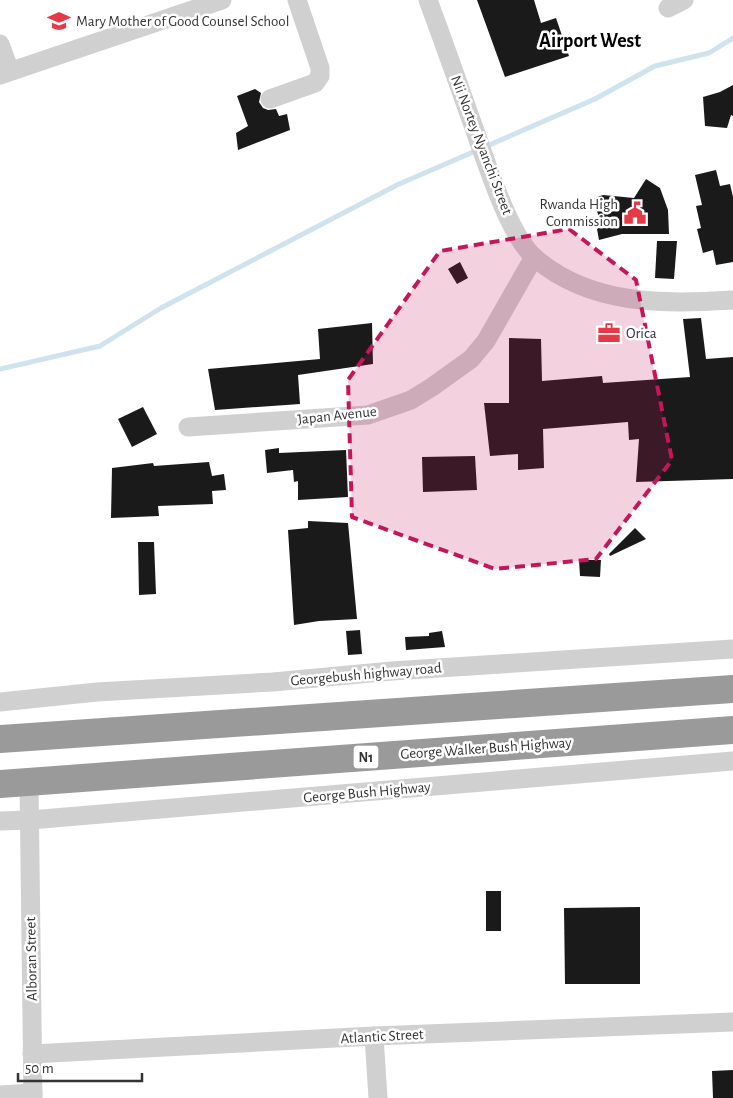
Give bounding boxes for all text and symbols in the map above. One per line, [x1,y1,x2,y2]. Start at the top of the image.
school or university icon: Mary Mother of Good Counsel School [46,8,72,34]
place label: Mary Mother of Good Counsel School [76,14,289,29]
district label: Airport West [539,31,641,51]
street label: Nii Nortey Nyanchi Street [448,73,515,217]
place label: Rwanda High Commission [539,197,618,229]
public building icon: Rwanda High Commission [622,200,648,226]
office icon: Orica [596,320,622,346]
place label: Orica [626,326,657,341]
street label: Japan Avenue [297,404,378,427]
street label: Georgebush highway road [290,660,442,689]
street label: George Walker Bush Highway [400,735,573,762]
road number: N1 [354,746,378,769]
street label: George Bush Highway [303,779,432,806]
street label: Alboran Street [23,917,40,1001]
street label: Atlantic Street [340,1027,424,1046]
scale bar [18,1050,141,1082]
text: 50 m [25,1061,54,1076]

